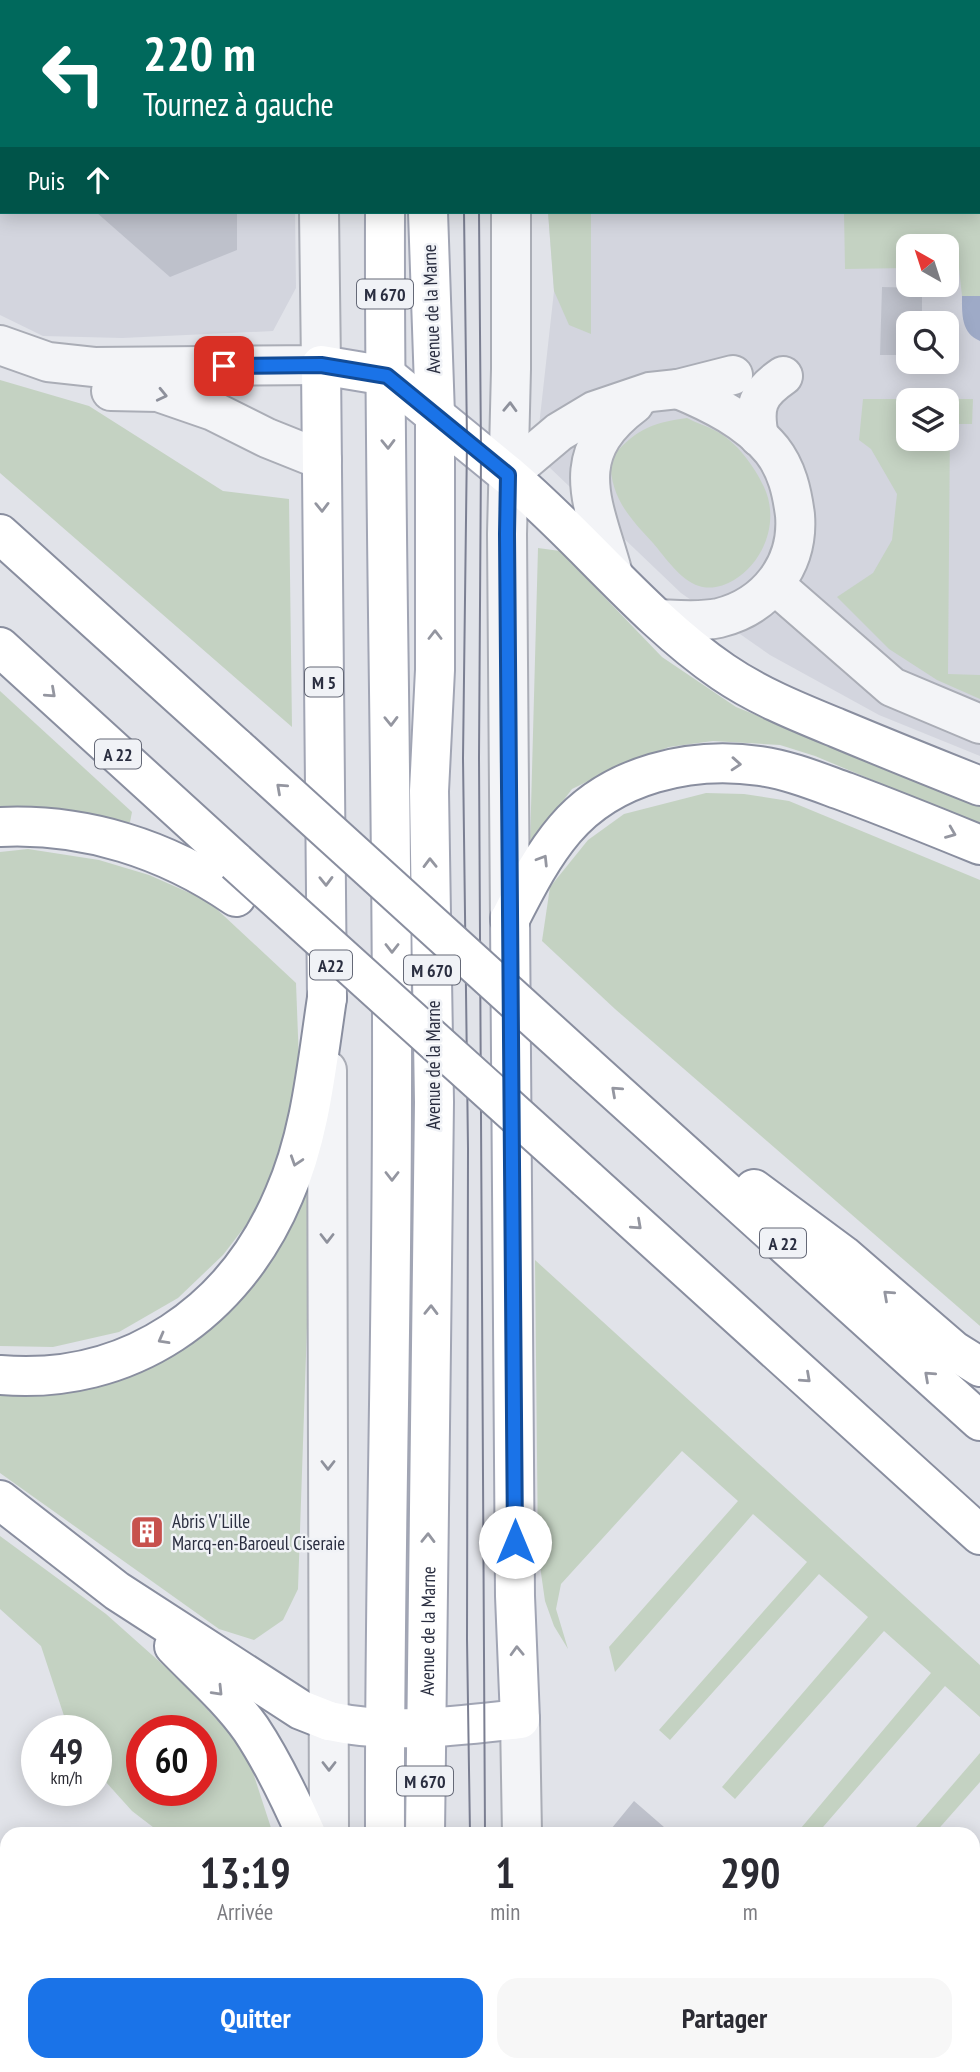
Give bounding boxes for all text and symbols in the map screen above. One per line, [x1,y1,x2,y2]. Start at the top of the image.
text: 220 m [143,21,256,85]
icon: left [28,28,119,119]
text: Tournez à gauche [143,83,334,125]
icon: ahead [79,161,117,199]
text: Puis [28,164,65,197]
north arrow [896,234,959,298]
map controls [896,234,959,451]
street label: Avenue de la Marne [417,244,445,374]
road number: M 670 [357,280,413,308]
button: search [896,311,959,374]
pin [194,336,254,396]
icon: arrive [205,347,243,385]
one-way arrow [156,387,168,401]
button: layers [896,388,959,451]
one-way arrow [503,401,518,412]
one-way arrow [380,439,396,450]
one-way arrow [314,502,330,513]
one-way arrow [427,629,443,640]
road number: M 5 [305,668,343,696]
one-way arrow [43,685,56,697]
one-way arrow [383,716,399,726]
road number: A 22 [95,740,141,768]
one-way arrow [731,756,742,771]
one-way arrow [276,783,289,796]
one-way arrow [945,825,957,839]
one-way arrow [534,855,547,868]
one-way arrow [422,857,438,867]
one-way arrow [318,876,333,887]
one-way arrow [384,943,400,954]
road number: A22 [310,950,352,980]
road number: M 670 [404,956,460,985]
street label: Avenue de la Marne [421,1000,445,1130]
one-way arrow [611,1087,624,1099]
one-way arrow [290,1155,304,1167]
one-way arrow [384,1171,400,1181]
one-way arrow [629,1217,642,1229]
road number: A 22 [760,1228,806,1258]
one-way arrow [319,1233,335,1244]
one-way arrow [883,1291,896,1303]
one-way arrow [423,1305,438,1316]
one-way arrow [158,1331,170,1344]
one-way arrow [798,1369,811,1382]
one-way arrow [925,1371,938,1384]
one-way arrow [320,1461,336,1471]
position arrow [478,1505,552,1579]
place label: Abris V'Lille Marcq-en-Baroeul Ciseraie [172,1509,345,1555]
building icon: Abris V'Lille Marcq-en-Baroeul Ciseraie [128,1513,166,1551]
one-way arrow [420,1532,436,1543]
street label: Avenue de la Marne [415,1566,440,1696]
one-way arrow [510,1645,525,1656]
one-way arrow [209,1683,222,1696]
speed limit sign: 60 [126,1715,217,1806]
text: 49 [50,1728,83,1774]
one-way arrow [322,1761,337,1772]
text: km/h [51,1766,82,1789]
road number: M 670 [397,1766,453,1796]
text: 13:19 [200,1845,291,1900]
text: 1 [495,1845,515,1900]
text: 290 [720,1845,780,1900]
text: Arrivée [217,1897,273,1926]
text: min [490,1897,520,1926]
text: m [743,1897,758,1926]
button: Quitter [28,1978,483,2058]
button: Partager [497,1978,952,2058]

